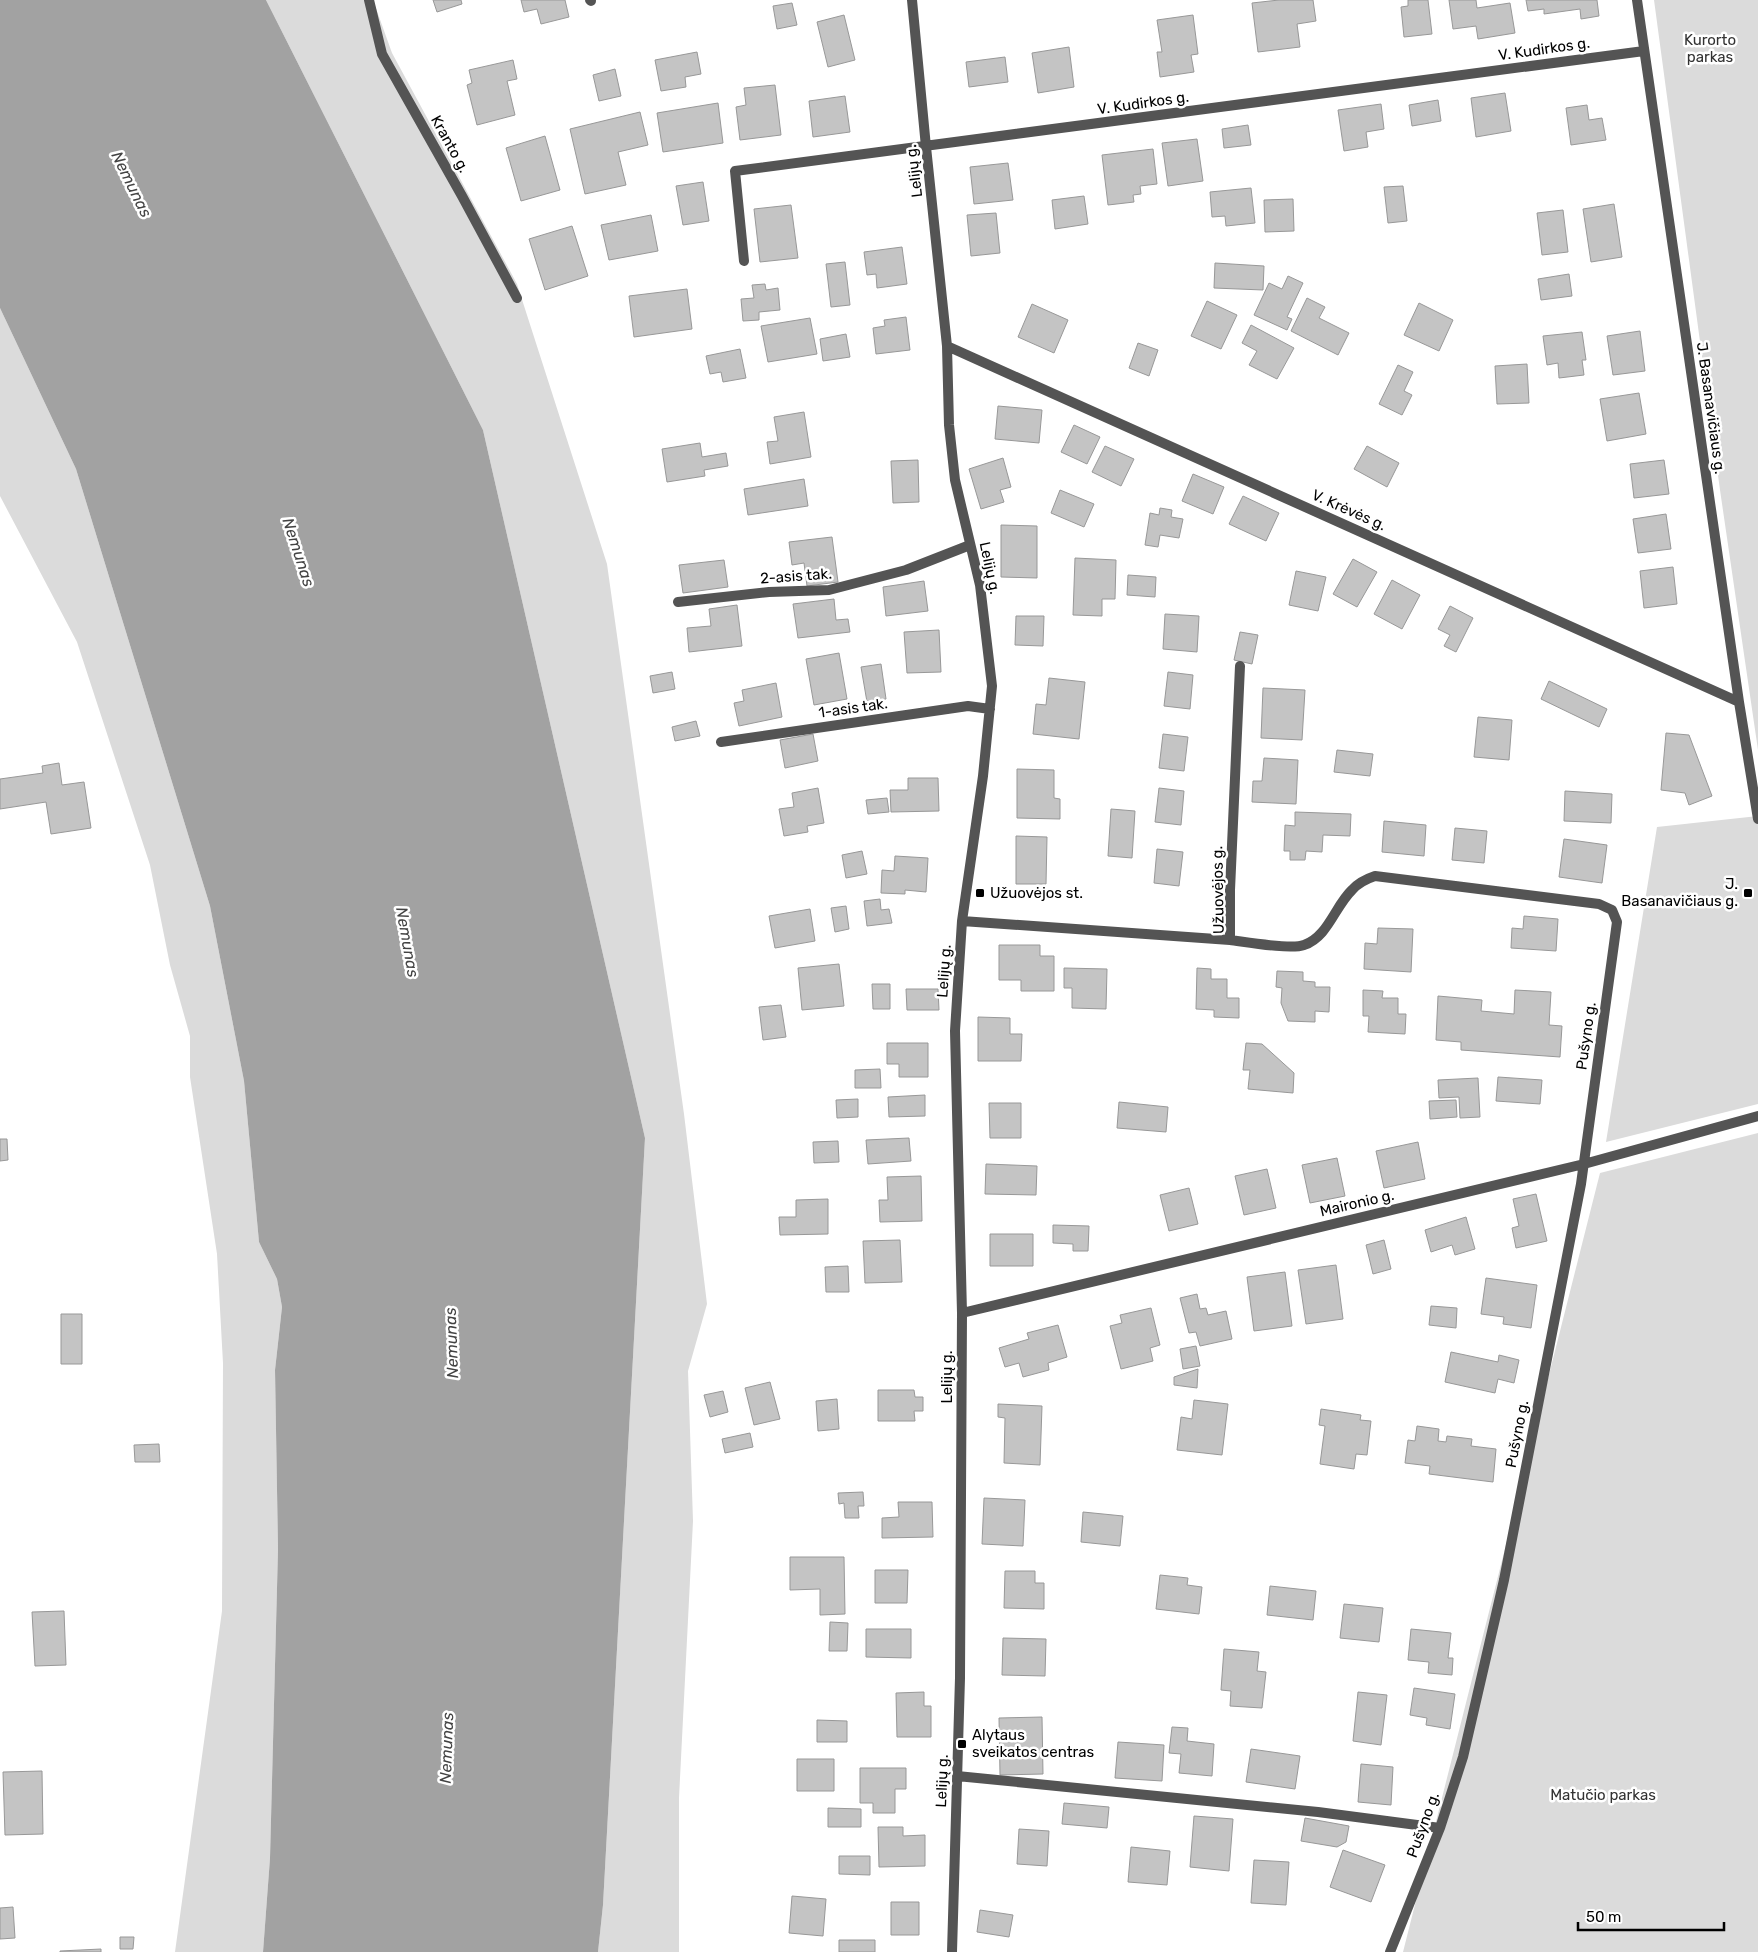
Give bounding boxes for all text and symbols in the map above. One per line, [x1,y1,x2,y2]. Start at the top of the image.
park label: Kurorto parkas [1684,31,1736,66]
street label: V. Kudirkos g. [1497,34,1591,64]
street label: V. Kudirkos g. [1096,88,1190,118]
street label: Kranto g. [427,112,473,176]
street label: Lelijų g. [902,143,926,199]
water label: Nemunas [107,148,156,220]
street label: J. Basanavičiaus g. [1693,341,1729,475]
street label: V. Krėvės g. [1309,486,1389,534]
water label: Nemunas [278,515,319,589]
street label: Lelijų g. [976,540,1004,596]
street label: 2-asis tak. [760,565,832,587]
street label: 1-asis tak. [817,694,889,722]
street label: Užuovėjos g. [1208,846,1228,934]
place label: J. Basanavičiaus g. [1621,875,1738,910]
place label: Užuovėjos st. [990,884,1083,902]
marker: Užuovėjos st. [974,887,986,899]
marker: J. Basanavičiaus g. [1742,887,1754,899]
water label: Nemunas [392,905,423,979]
street label: Lelijų g. [933,944,955,998]
street label: Pušyno g. [1572,1001,1600,1071]
street label: Maironio g. [1318,1186,1396,1220]
water label: Nemunas [441,1307,462,1379]
street label: Lelijų g. [938,1350,956,1404]
street label: Pušyno g. [1502,1399,1532,1469]
water label: Nemunas [436,1712,457,1784]
place label: Alytaus sveikatos centras [972,1726,1094,1761]
marker: Alytaus sveikatos centras [956,1738,968,1750]
street label: Lelijų g. [932,1754,952,1808]
park label: Matučio parkas [1550,1786,1656,1804]
street label: Pušyno g. [1403,1790,1443,1860]
scale bar [1578,1900,1724,1932]
text: 50 m [1586,1908,1621,1926]

